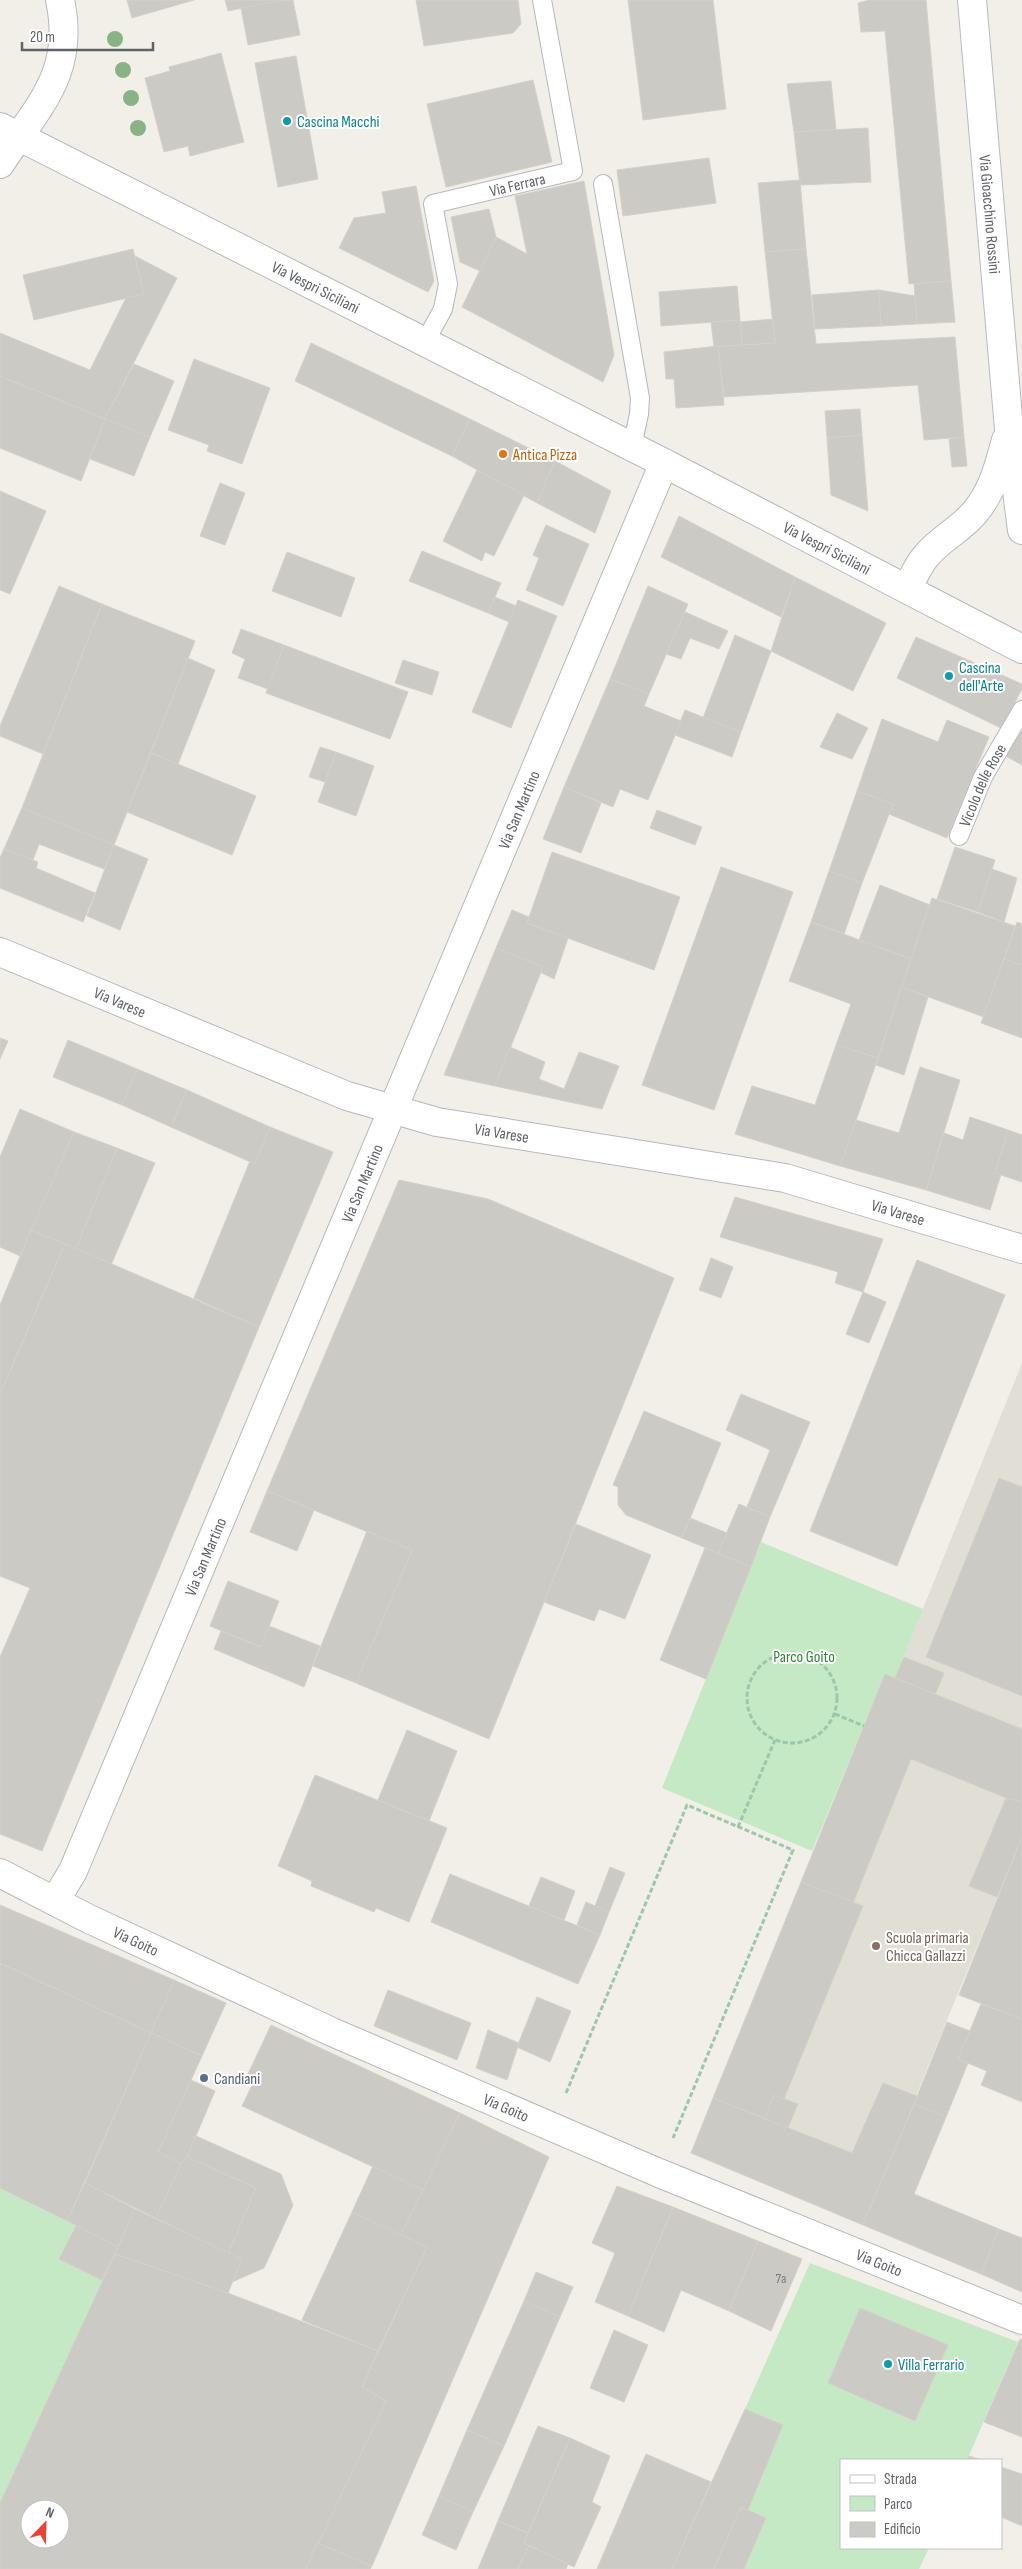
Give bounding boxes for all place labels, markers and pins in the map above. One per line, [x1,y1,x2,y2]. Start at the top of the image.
place label: Cascina Macchi [297,113,380,132]
marker: Cascina Macchi [281,115,293,127]
place label: Antica Pizza [512,446,577,465]
marker: Antica Pizza [497,448,509,460]
place label: Cascina dell'Arte [959,659,1004,696]
marker: Cascina dell'Arte [943,670,955,682]
place label: Scuola primaria Chicca Gallazzi [886,1929,969,1966]
marker: Scuola primaria Chicca Gallazzi [870,1940,882,1952]
place label: Candiani [214,2070,260,2089]
marker: Candiani [198,2072,210,2084]
place label: Villa Ferrario [898,2356,964,2375]
marker: Villa Ferrario [882,2358,894,2370]

